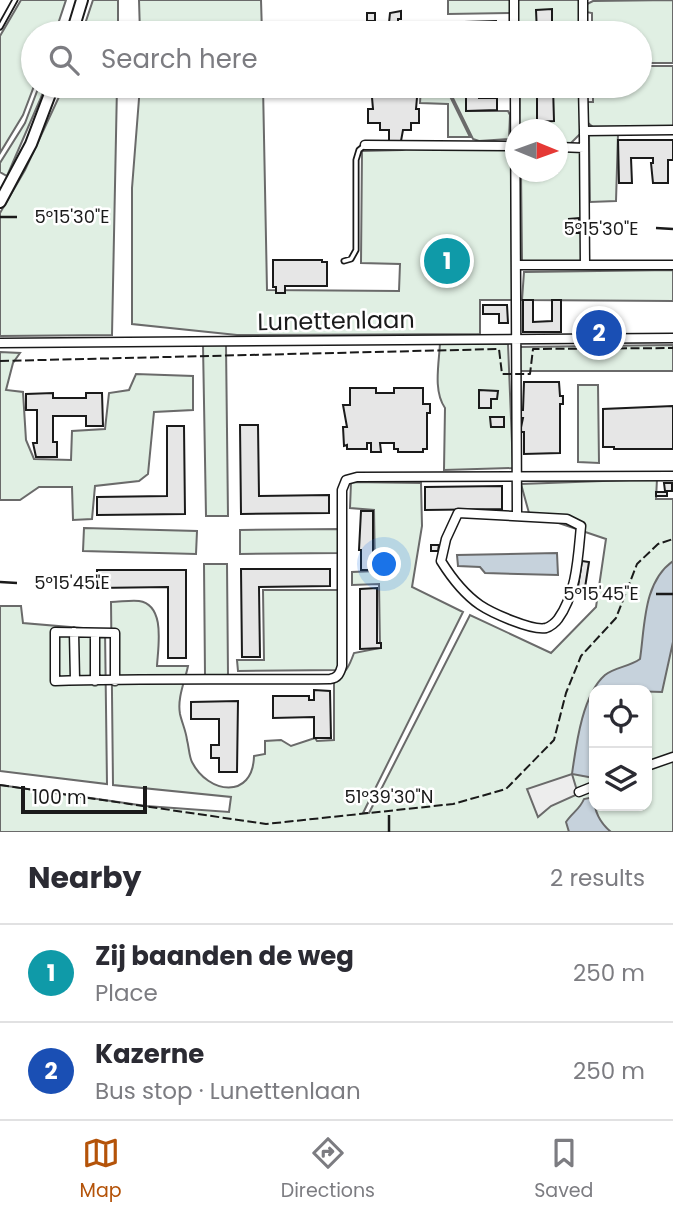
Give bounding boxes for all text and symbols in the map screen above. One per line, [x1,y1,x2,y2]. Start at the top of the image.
search box [21,21,652,98]
icon: search [45,41,83,79]
text: Search here [101,41,258,77]
north arrow [505,119,568,182]
text: 5°15'30"E [34,204,110,229]
text: 5°15'30"E [563,216,639,241]
pin: 1 [424,235,470,287]
street label: Lunettenlaan [257,303,415,338]
pin: 2 [576,307,622,359]
your location [367,547,401,581]
text: 5°15'45"E [34,570,110,595]
text: 5°15'45"E [563,581,639,606]
map controls [589,685,652,811]
button: locate [589,685,652,748]
button: layers [589,748,652,811]
scale bar [21,783,147,815]
text: 100 m [32,784,87,811]
text: 51°39'30"N [344,784,434,809]
text: Nearby [28,856,142,899]
text: 2 results [550,862,645,894]
text: Zij baanden de weg [95,938,354,974]
text: 1 [47,957,55,989]
text: 250 m [573,957,645,989]
text: Place [95,977,158,1009]
text: Kazerne [95,1036,204,1072]
text: 2 [44,1055,58,1087]
text: 250 m [573,1055,645,1087]
text: Bus stop · Lunettenlaan [95,1075,361,1107]
tab: Map [80,1134,122,1205]
tab: Directions [281,1134,375,1205]
tab: Saved [534,1134,593,1205]

